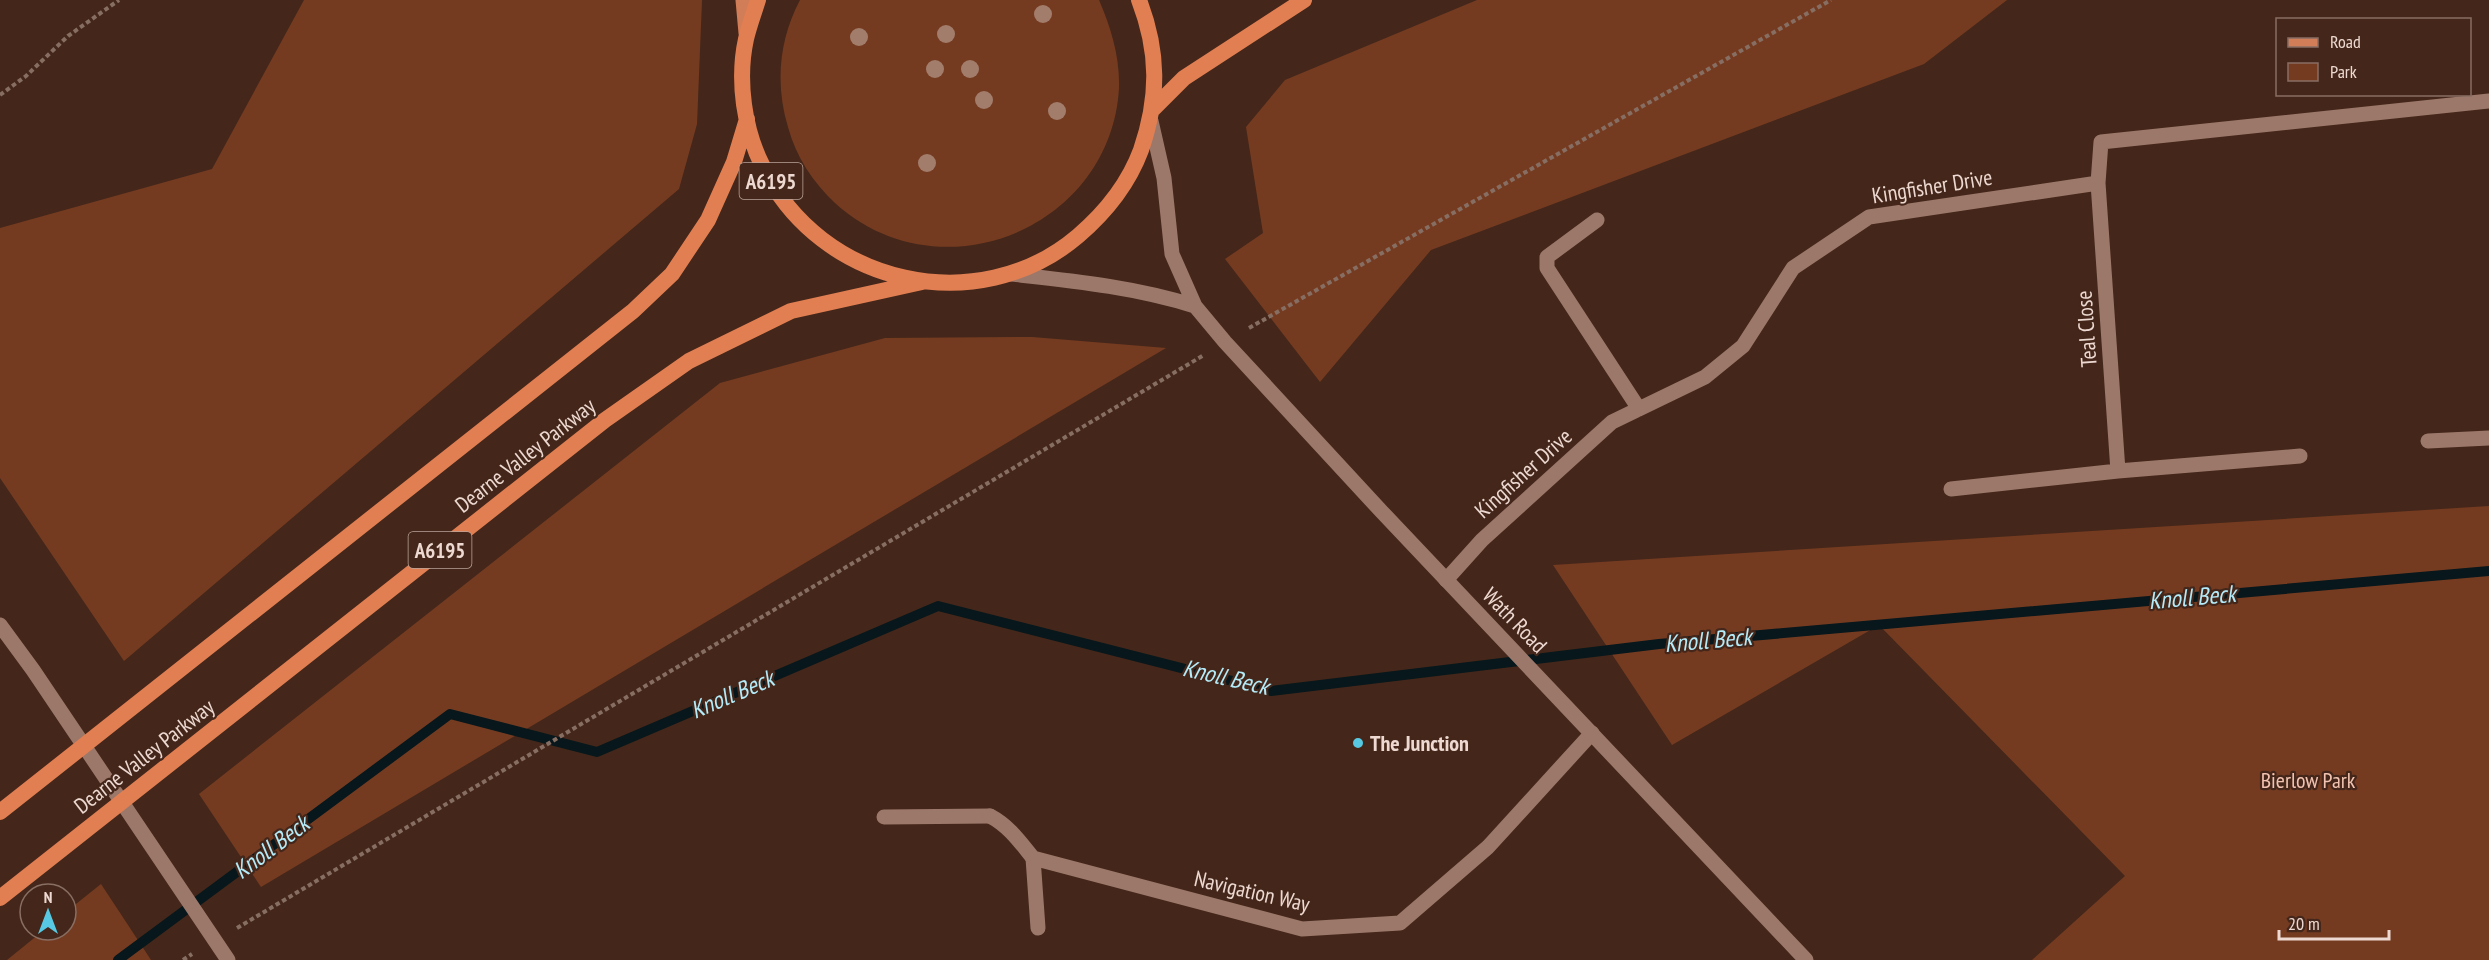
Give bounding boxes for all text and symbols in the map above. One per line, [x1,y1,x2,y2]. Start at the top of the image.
legend [2276,18,2471,96]
text: Road [2330,30,2361,53]
text: Park [2330,60,2357,83]
road number: A6195 [740,163,802,199]
street label: Kingfisher Drive [1870,163,1994,209]
street label: Teal Close [2069,290,2103,368]
street label: Dearne Valley Parkway [449,391,601,518]
street label: Kingfisher Drive [1469,422,1577,524]
road number: A6195 [408,532,472,568]
water label: Knoll Beck [2147,578,2240,616]
street label: Wath Road [1477,581,1553,659]
water label: Knoll Beck [1663,621,1756,659]
water label: Knoll Beck [1180,652,1275,703]
water label: Knoll Beck [686,662,781,725]
street label: Dearne Valley Parkway [68,692,220,819]
place label: The Junction [1370,729,1469,757]
marker: The Junction [1351,736,1365,750]
park label: Bierlow Park [2261,766,2356,794]
water label: Knoll Beck [227,807,317,886]
street label: Navigation Way [1192,864,1313,918]
north arrow [18,882,78,942]
text: N [44,887,52,907]
scale bar [2279,903,2388,941]
text: 20 m [2288,912,2320,935]

